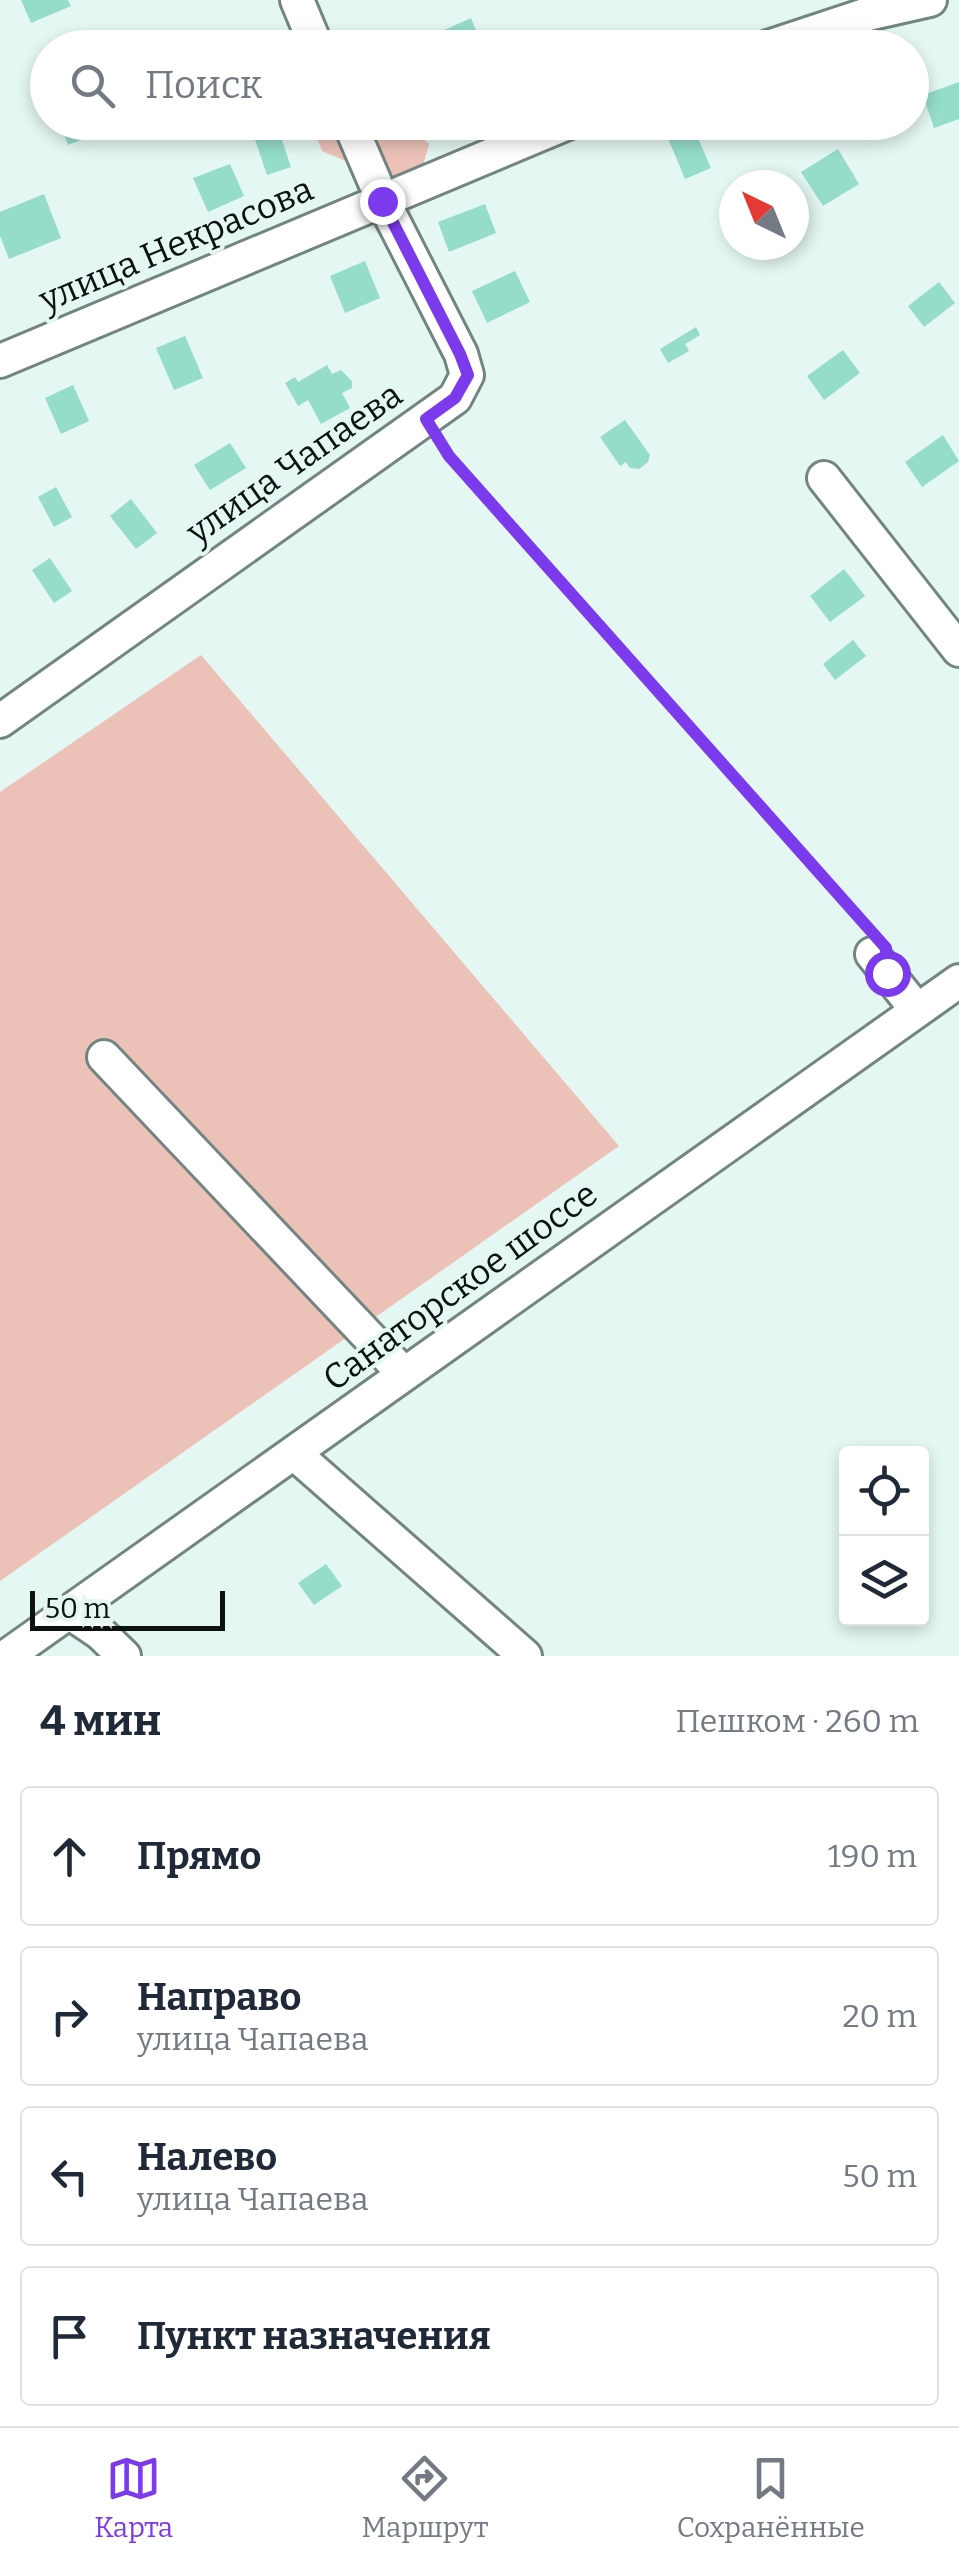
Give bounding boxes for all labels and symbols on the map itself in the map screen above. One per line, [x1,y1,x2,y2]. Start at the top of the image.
street label: улица Некрасова [32,167,319,321]
north arrow [719,170,809,260]
route end [360,179,406,225]
street label: улица Чапаева [177,373,410,553]
route start [865,951,911,997]
street label: Санаторское шоссе [315,1173,605,1399]
scale bar [30,1586,225,1631]

